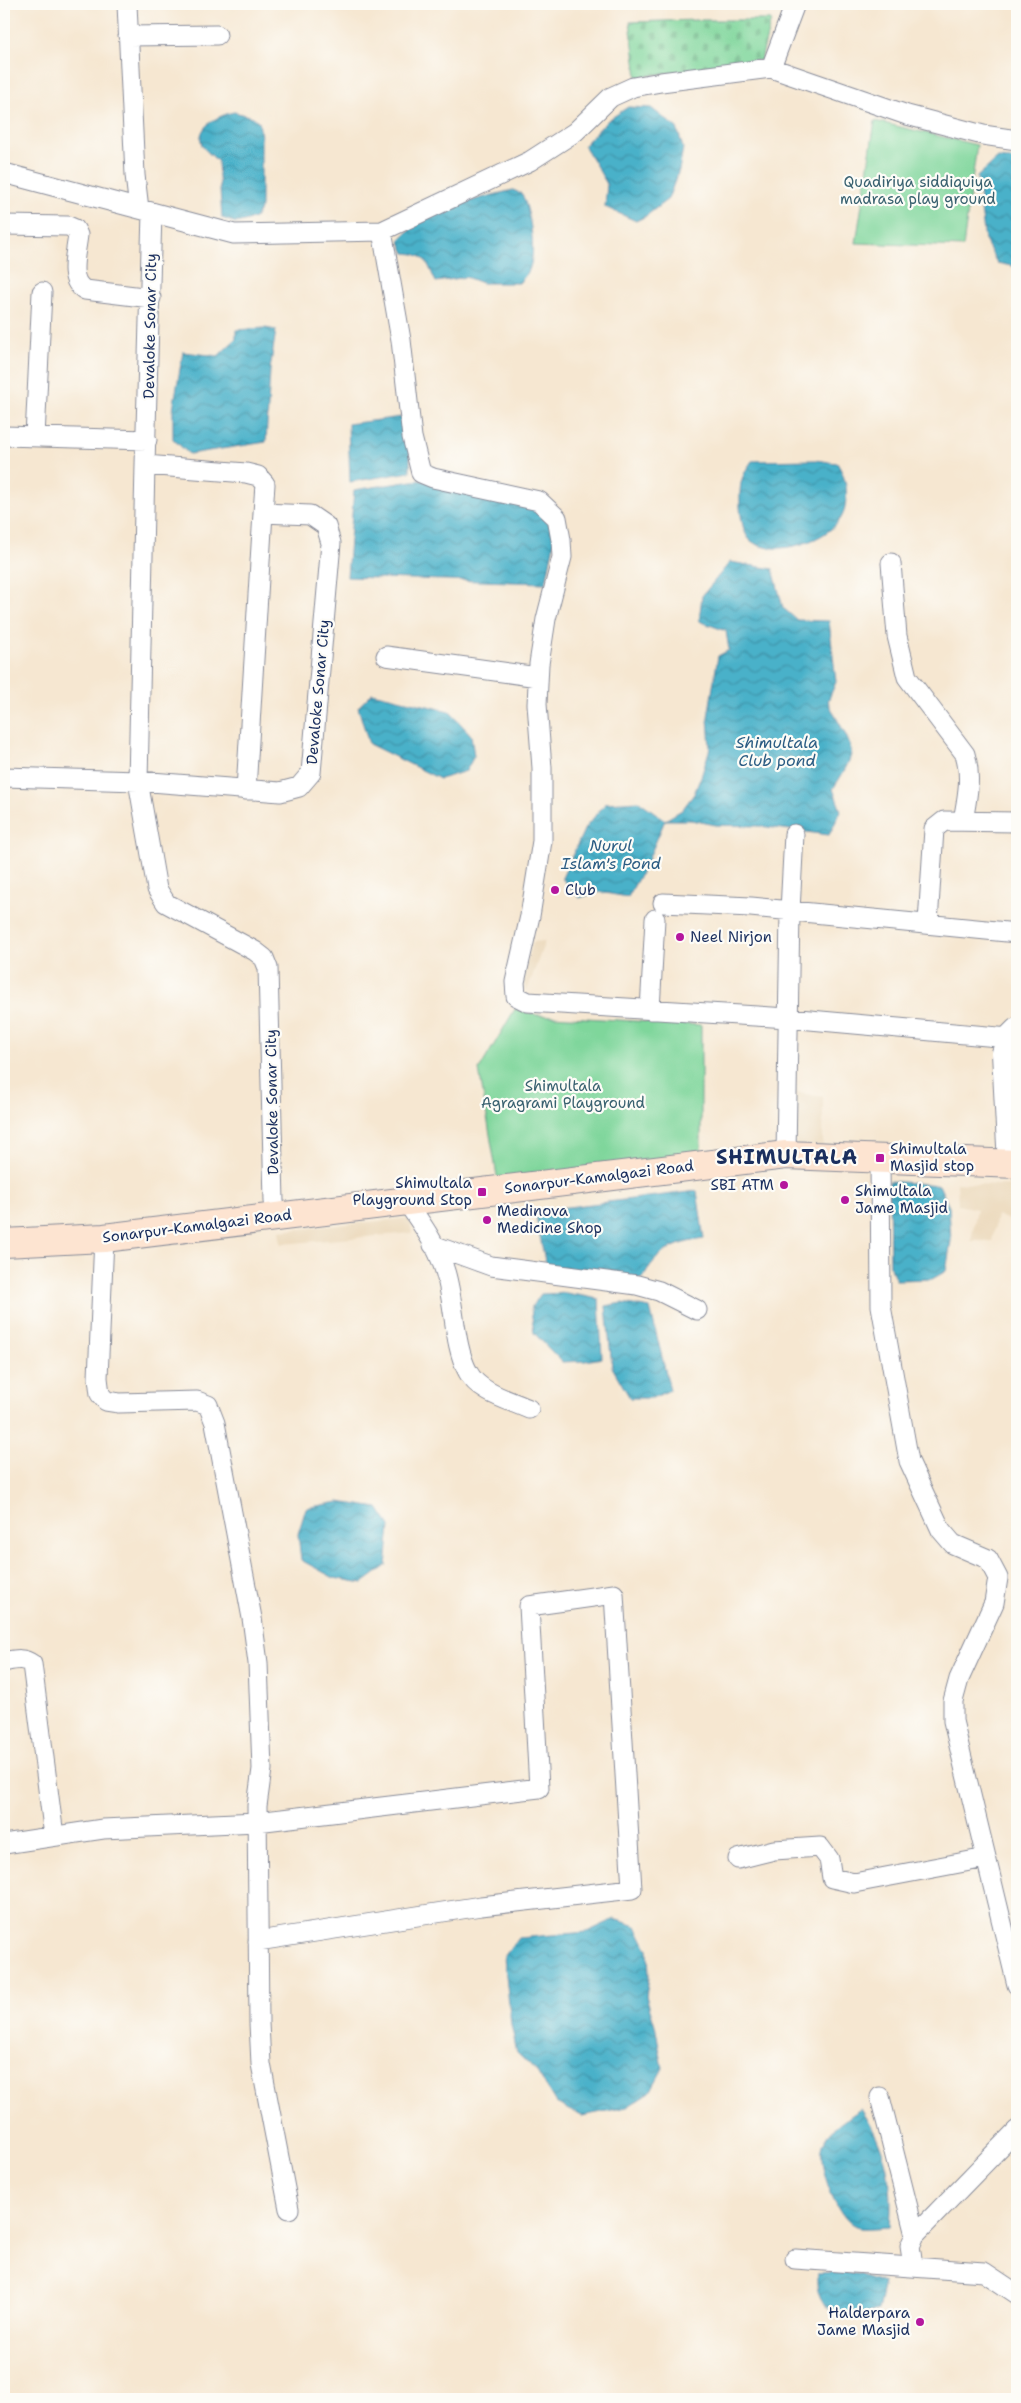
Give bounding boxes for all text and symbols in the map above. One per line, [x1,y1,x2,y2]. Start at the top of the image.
park label: Quadiriya siddiquiya madrasa play ground [840,172,996,209]
street label: Devaloke Sonar City [139,253,161,399]
street label: Devaloke Sonar City [302,619,334,765]
water label: Shimultala Club pond [736,732,818,771]
water label: Nurul Islam's Pond [560,835,662,874]
place label: Club [565,880,596,900]
marker: Club [549,884,561,896]
place label: Neel Nirjon [690,927,772,947]
marker: Neel Nirjon [674,931,686,943]
street label: Devaloke Sonar City [261,1029,283,1175]
park label: Shimultala Agragrami Playground [481,1076,646,1113]
place label: Shimultala Masjid stop [890,1139,974,1176]
district label: SHIMULTALA [716,1144,858,1170]
marker: Shimultala Masjid stop [874,1152,886,1164]
street label: Sonarpur-Kamalgazi Road [503,1155,695,1199]
place label: Shimultala Playground Stop [353,1173,473,1210]
place label: SBI ATM [711,1175,774,1195]
marker: SBI ATM [778,1179,790,1191]
place label: Shimultala Jame Masjid [855,1181,948,1218]
marker: Shimultala Playground Stop [476,1186,488,1198]
marker: Shimultala Jame Masjid [839,1194,851,1206]
place label: Medinova Medicine Shop [497,1201,602,1238]
street label: Sonarpur-Kamalgazi Road [101,1204,293,1248]
marker: Medinova Medicine Shop [481,1214,493,1226]
place label: Halderpara Jame Masjid [817,2303,911,2340]
marker: Halderpara Jame Masjid [914,2316,926,2328]

